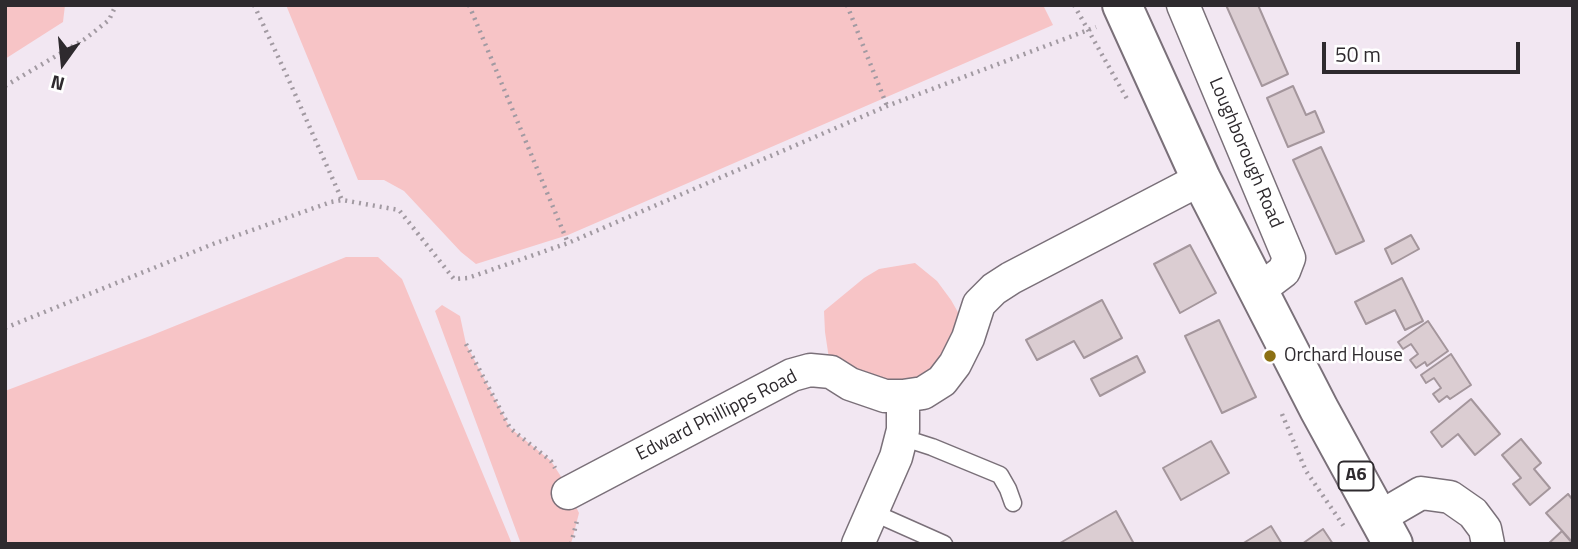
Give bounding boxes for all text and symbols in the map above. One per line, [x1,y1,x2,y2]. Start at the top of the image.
north arrow [28,28,98,98]
scale bar [1326,28,1524,72]
text: 50 m [1335,38,1381,70]
text: N [47,68,68,99]
street label: Loughborough Road [1203,74,1287,232]
place label: Orchard House [1284,345,1403,367]
marker: Orchard House [1262,348,1278,364]
street label: Edward Phillipps Road [633,366,801,466]
road number: A6 [1338,462,1374,490]

